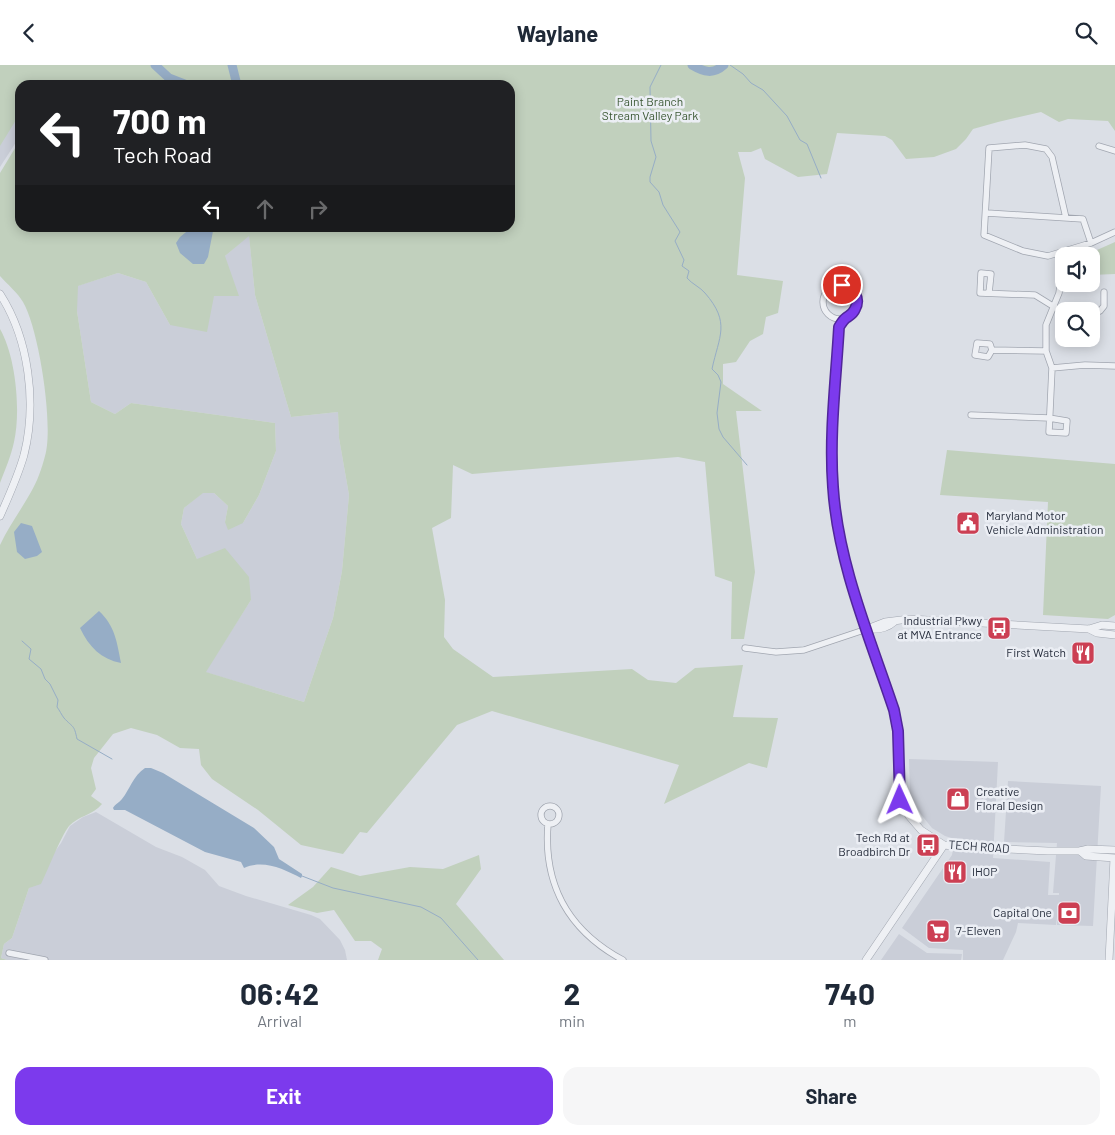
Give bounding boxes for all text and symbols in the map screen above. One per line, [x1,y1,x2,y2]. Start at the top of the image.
icon: back [15,19,43,47]
icon: search [1072,19,1100,47]
text: Waylane [517,20,598,46]
park label: Paint Branch Stream Valley Park [602,94,698,122]
text: 700 m [113,99,207,141]
icon: left [30,100,95,165]
text: Tech Road [113,141,212,167]
icon: left [198,195,226,223]
icon: ahead [251,195,279,223]
icon: right [304,195,332,223]
map controls [1055,247,1100,347]
button: sound [1055,247,1100,292]
pin [821,264,863,306]
icon: arrive [828,271,856,299]
button: search [1055,302,1100,347]
place label: Maryland Motor Vehicle Administration [986,508,1103,536]
public building icon: Maryland Motor Vehicle Administration [955,510,981,536]
place label: Industrial Pkwy at MVA Entrance [897,613,982,641]
bus stop icon: Industrial Pkwy at MVA Entrance [986,615,1012,641]
restaurant icon: First Watch [1070,640,1096,666]
place label: First Watch [1006,645,1066,659]
position arrow [873,773,925,825]
place label: Creative Floral Design [976,784,1043,812]
shop icon: Creative Floral Design [945,786,971,812]
place label: Tech Rd at Broadbirch Dr [838,830,911,858]
bus stop icon: Tech Rd at Broadbirch Dr [915,832,941,858]
street label: TECH ROAD [948,837,1010,855]
restaurant icon: IHOP [942,859,968,885]
place label: IHOP [972,864,997,878]
bank icon: Capital One [1056,900,1082,926]
place label: Capital One [993,905,1052,919]
supermarket icon: 7-Eleven [925,918,951,944]
place label: 7-Eleven [956,923,1001,937]
text: 06:42 [240,975,319,1011]
text: 2 [564,975,580,1011]
text: 740 [825,975,875,1011]
text: Arrival [257,1011,302,1030]
text: min [559,1011,585,1030]
text: m [843,1011,857,1030]
button: Exit [15,1067,553,1125]
button: Share [563,1067,1100,1125]

